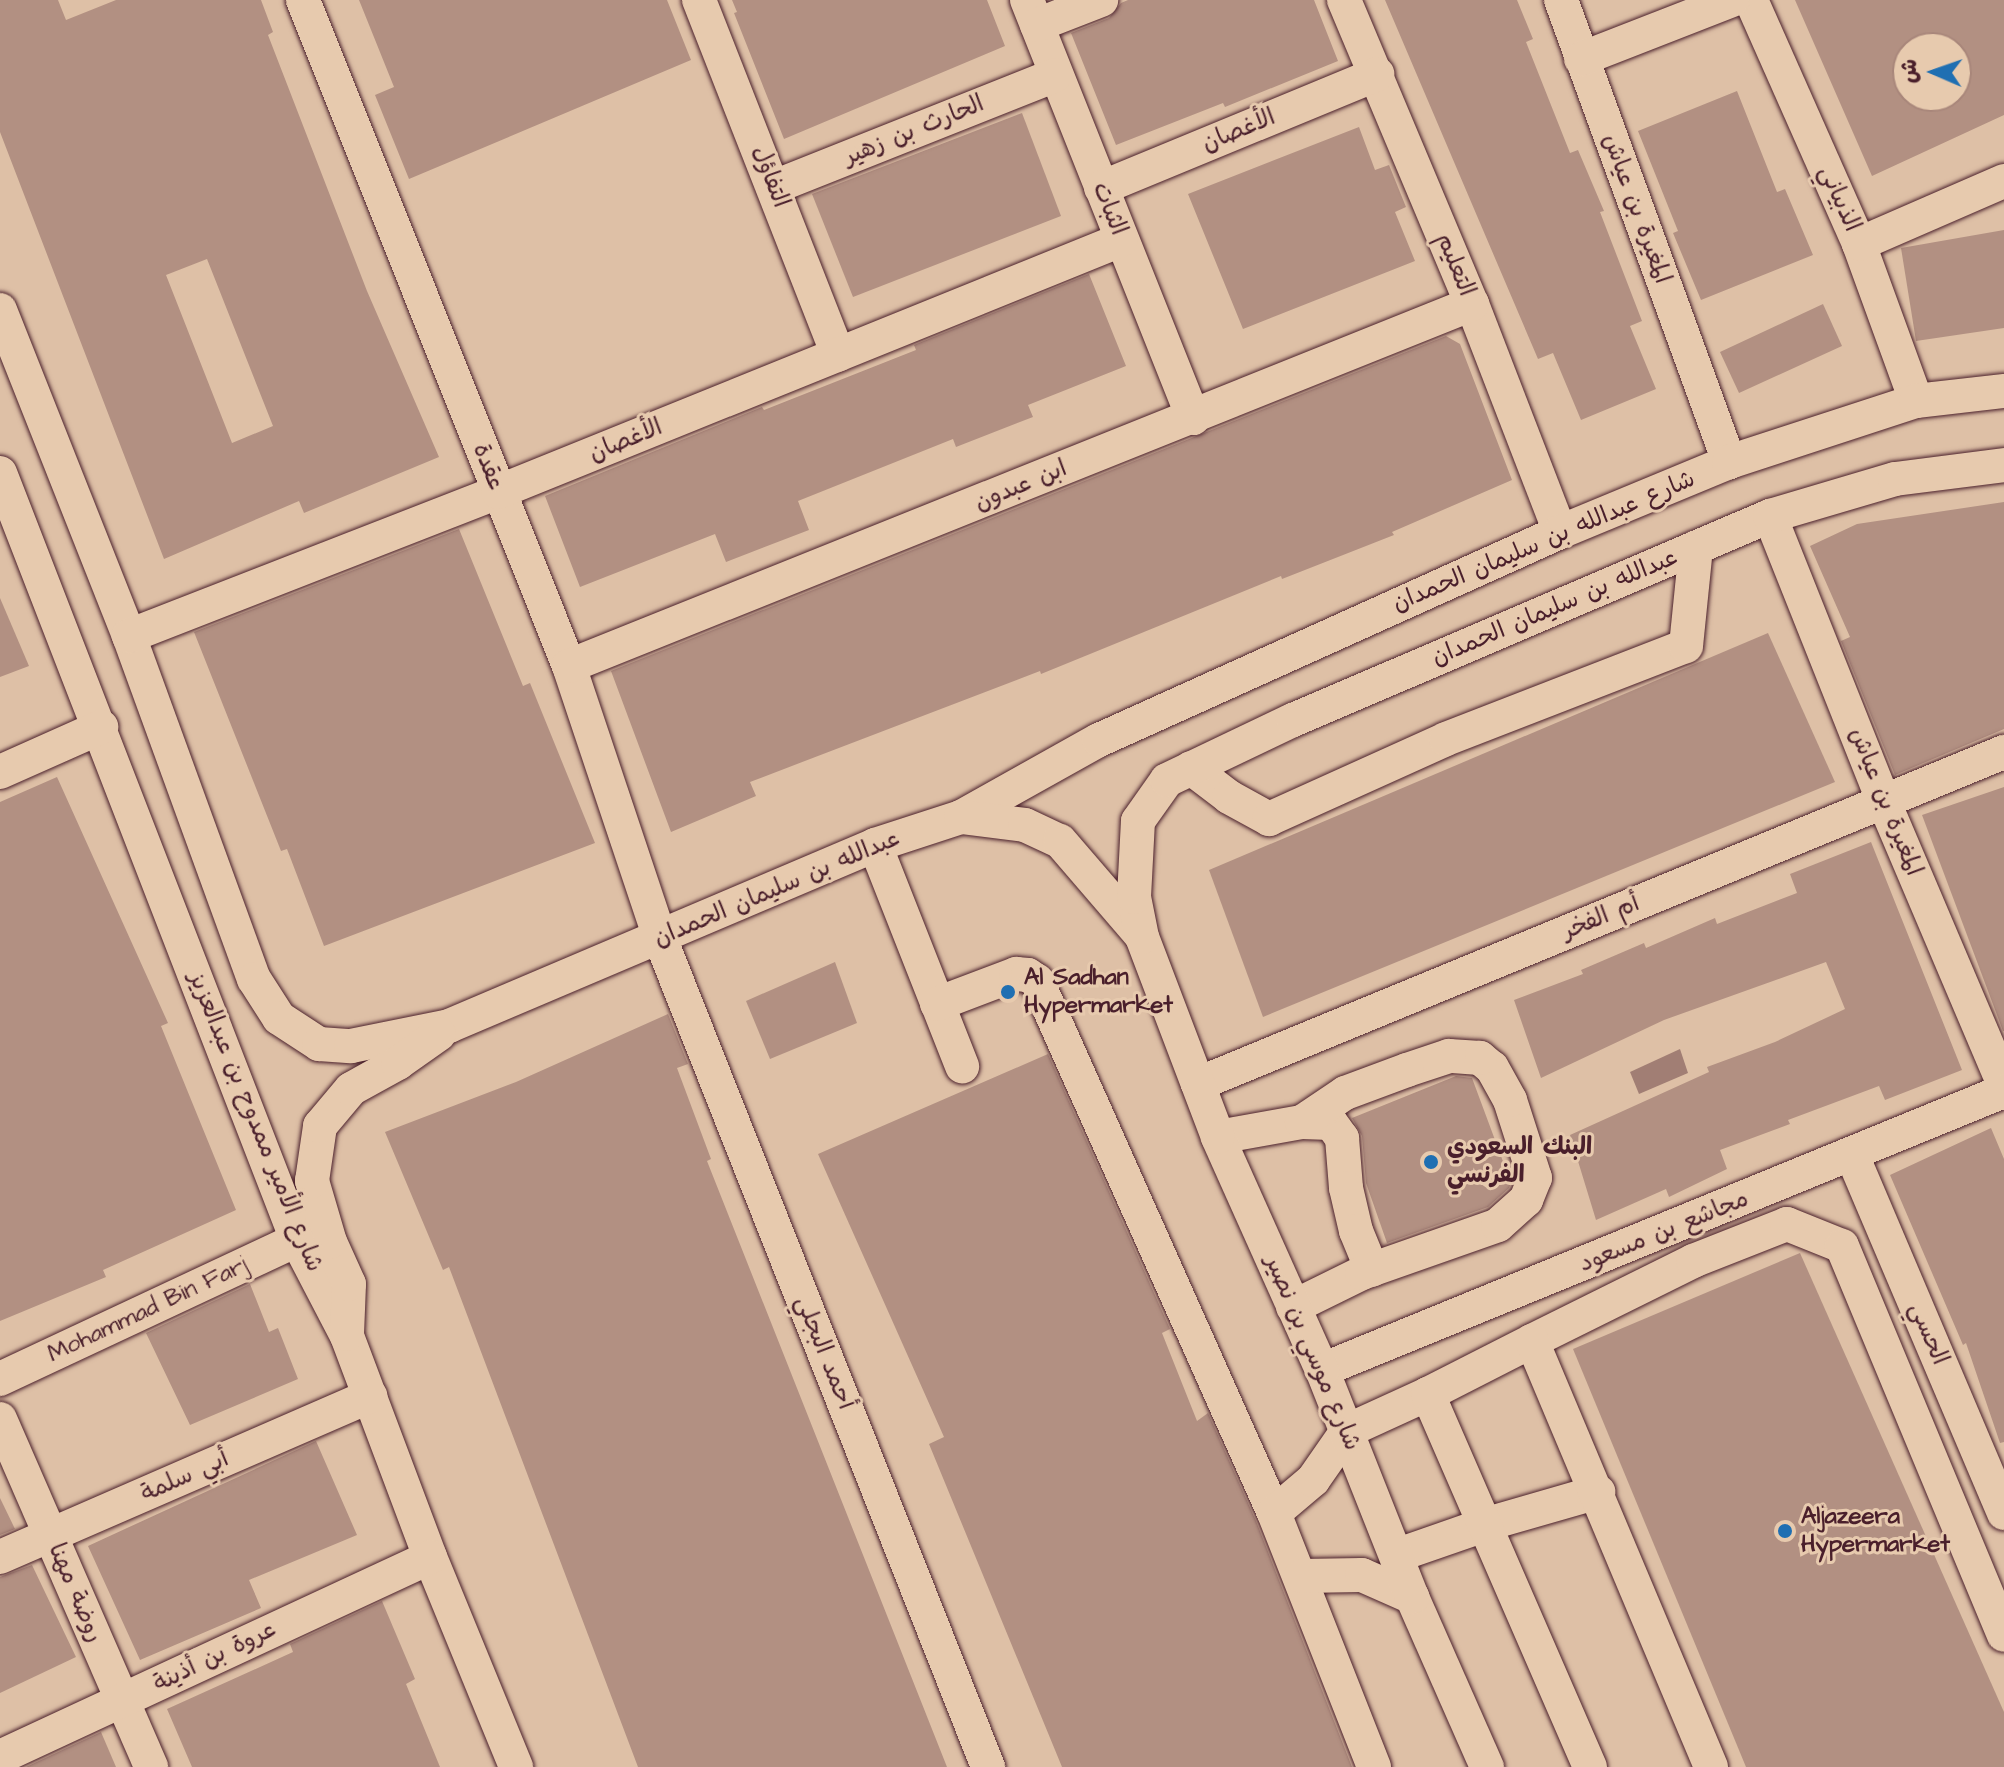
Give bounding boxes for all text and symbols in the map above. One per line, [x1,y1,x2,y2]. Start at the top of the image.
north arrow [1892,32,1972,112]
text: ش [1894,59,1925,84]
street label: الحارث بن زهير [840,90,988,172]
street label: الأغصان [1198,103,1280,159]
street label: المغيرة بن عياش [1596,130,1676,288]
street label: التفاؤل [745,142,795,212]
street label: الذبياني [1812,162,1866,236]
street label: الثبات [1085,178,1133,240]
street label: التعليم [1429,229,1481,301]
street label: الأغصان [585,413,667,469]
street label: عقدة [466,439,510,495]
street label: ابن عبدون [971,454,1071,518]
street label: شارع عبدالله بن سليمان الحمدان [1388,465,1700,619]
street label: عبدالله بن سليمان الحمدان [1428,543,1682,673]
street label: المغيرة بن عياش [1842,724,1928,880]
street label: عبدالله بن سليمان الحمدان [650,824,904,954]
street label: أم الفخر [1558,889,1644,947]
place label: Al Sadhan Hypermarket [1024,964,1173,1020]
street label: شارع الأمير ممدوح بن عبدالعزيز [182,968,328,1276]
marker: Al Sadhan Hypermarket [999,983,1017,1001]
place label: البنك السعودي الفرنسي [1447,1134,1592,1190]
marker: البنك السعودي الفرنسي [1422,1153,1440,1171]
street label: مجاشع بن مسعود [1575,1185,1753,1279]
street label: Mohammad Bin Farj [43,1251,253,1369]
street label: شارع موسي بن نصير [1258,1251,1366,1455]
street label: أحمد البجلي [788,1292,860,1414]
street label: الحسي [1902,1299,1954,1369]
street label: أبي سلمة [137,1445,233,1509]
place label: Aljazeera Hypermarket [1801,1503,1950,1559]
marker: Aljazeera Hypermarket [1776,1522,1794,1540]
street label: روضة مهنا [41,1539,109,1647]
street label: عروة بن أذينة [149,1615,281,1699]

